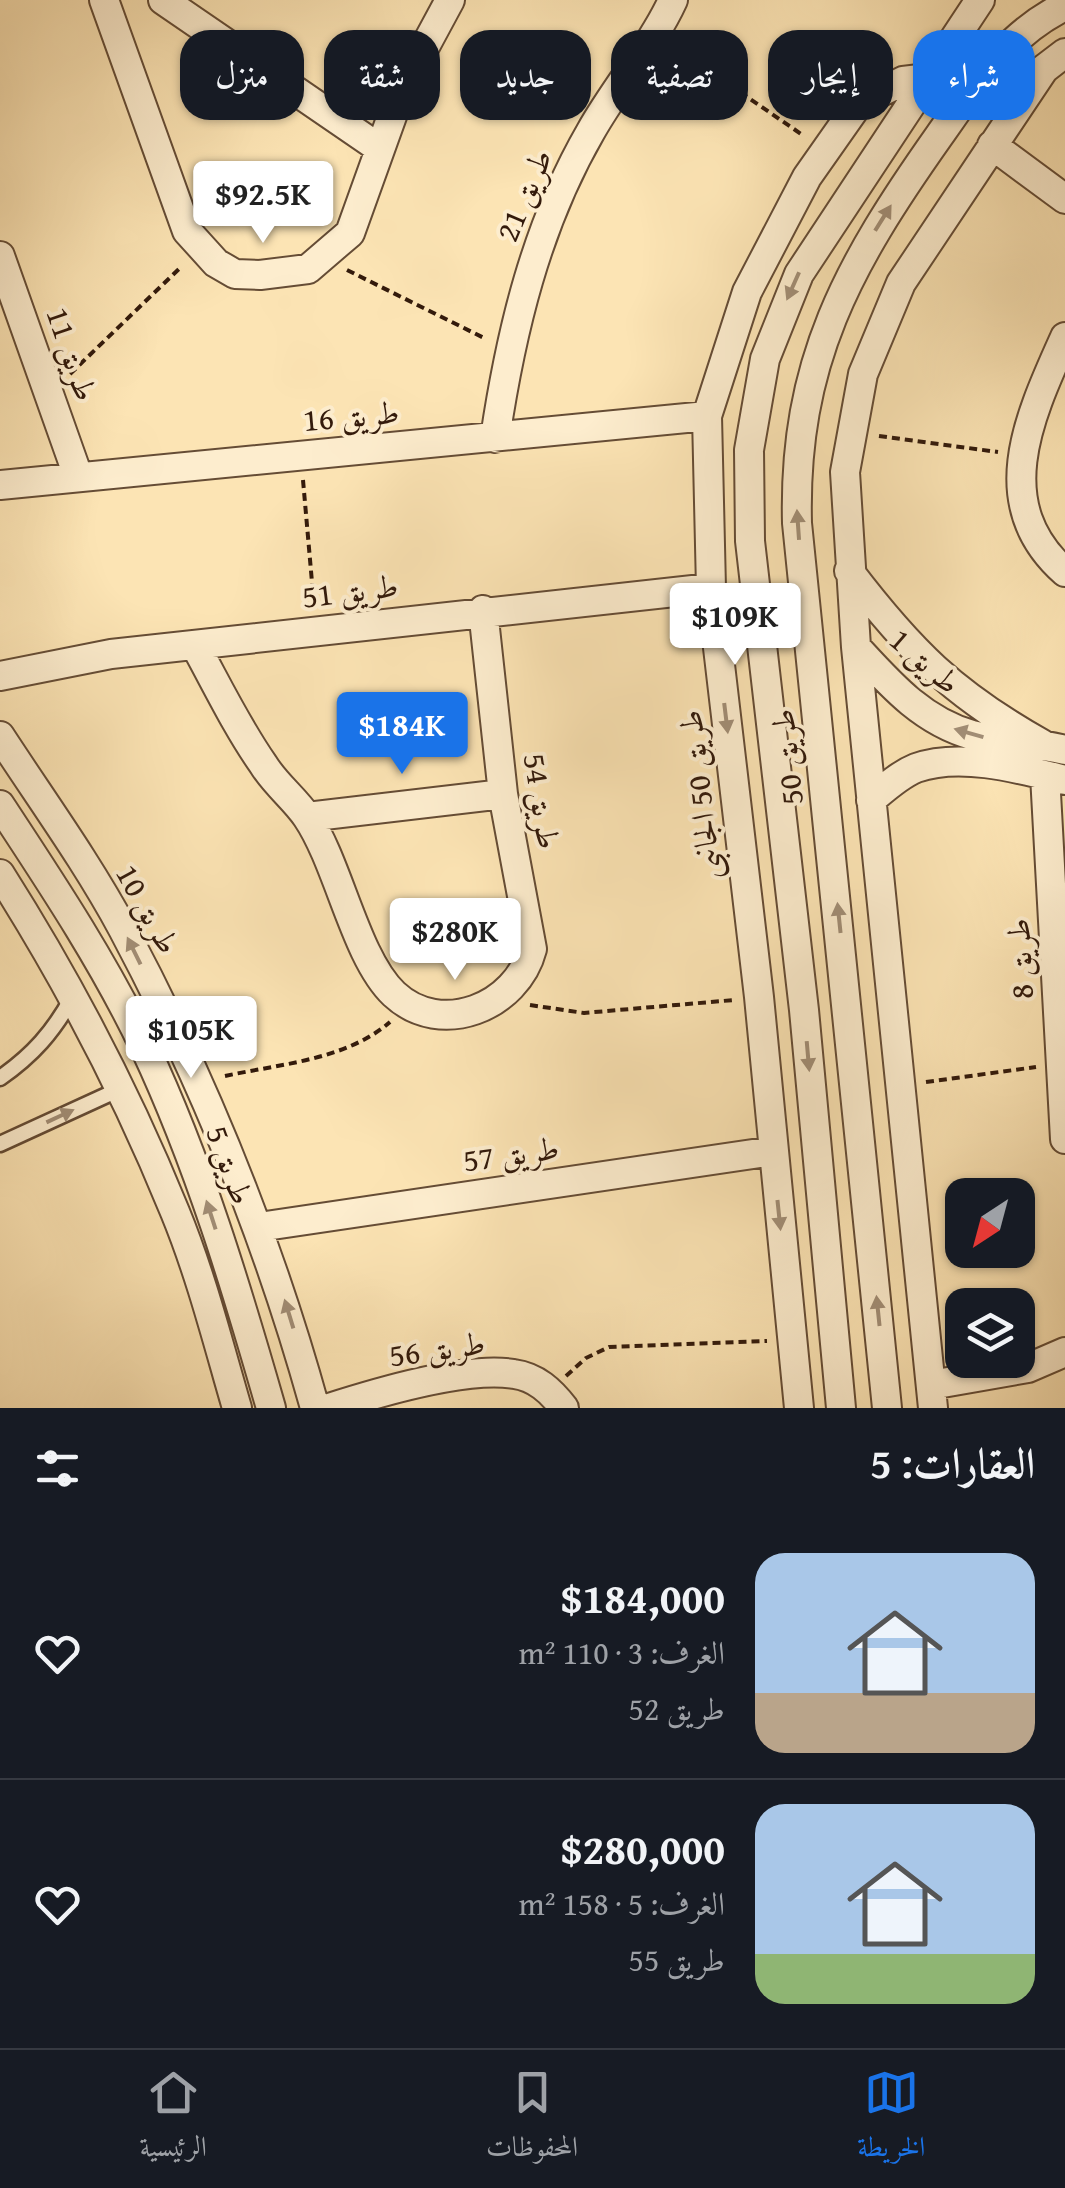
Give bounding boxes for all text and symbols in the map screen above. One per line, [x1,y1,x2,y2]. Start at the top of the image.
chip: منزل [180,30,304,120]
chip: شقة [324,30,440,120]
chip: جديد [460,30,591,120]
chip: تصفية [611,30,748,120]
chip: إيجار [768,30,893,120]
chip: شراء [913,30,1035,120]
street label: طريق 21 [483,141,564,248]
pin: $92.5K [182,161,344,246]
text: $92.5K [215,170,311,217]
one-way arrow [873,204,891,231]
one-way arrow [785,272,801,301]
street label: طريق 11 [35,301,110,407]
street label: طريق 16 [301,388,401,443]
one-way arrow [790,509,806,540]
street label: طريق 51 [299,561,401,620]
pin: $109K [665,583,805,668]
text: $109K [692,592,778,639]
street label: طريق 1 [879,616,971,705]
pin: $184K [332,692,472,777]
text: $184K [359,701,445,748]
one-way arrow [718,702,734,734]
street label: طريق 50 الجانبى [666,707,734,883]
street label: طريق 50 [758,707,815,807]
one-way arrow [954,725,984,740]
street label: طريق 54 [512,750,573,852]
street label: طريق 10 [105,855,192,962]
pin: $280K [385,898,525,983]
one-way arrow [831,901,847,933]
text: $280K [412,907,498,954]
street label: طريق 8 [994,917,1045,1001]
one-way arrow [125,937,142,966]
pin: $105K [121,996,261,1081]
text: $105K [148,1005,234,1052]
one-way arrow [800,1041,816,1073]
one-way arrow [46,1108,75,1125]
street label: طريق 5 [195,1119,266,1211]
street label: طريق 57 [460,1124,562,1183]
north arrow [945,1178,1035,1268]
map controls [945,1178,1035,1378]
one-way arrow [202,1199,217,1229]
one-way arrow [772,1199,788,1231]
button: layers [945,1288,1035,1378]
one-way arrow [870,1295,886,1326]
one-way arrow [281,1299,296,1329]
street label: طريق 56 [386,1319,488,1378]
text: العقارات: 5 [870,1432,1035,1493]
icon: filters [30,1441,85,1496]
text: $184,000 [561,1567,725,1628]
icon: home [835,1593,955,1713]
icon: heart [30,1626,85,1681]
text: الغرف: 3 · 110 m² [518,1629,725,1676]
text: طريق 52 [629,1685,725,1732]
text: $280,000 [561,1818,725,1879]
icon: home [835,1844,955,1964]
icon: heart [30,1877,85,1932]
text: الغرف: 5 · 158 m² [518,1880,725,1927]
text: طريق 55 [629,1936,725,1983]
tab: الرئيسية [140,2065,207,2174]
tab: المحفوظات [486,2065,578,2174]
tab: الخريطة [857,2065,925,2174]

